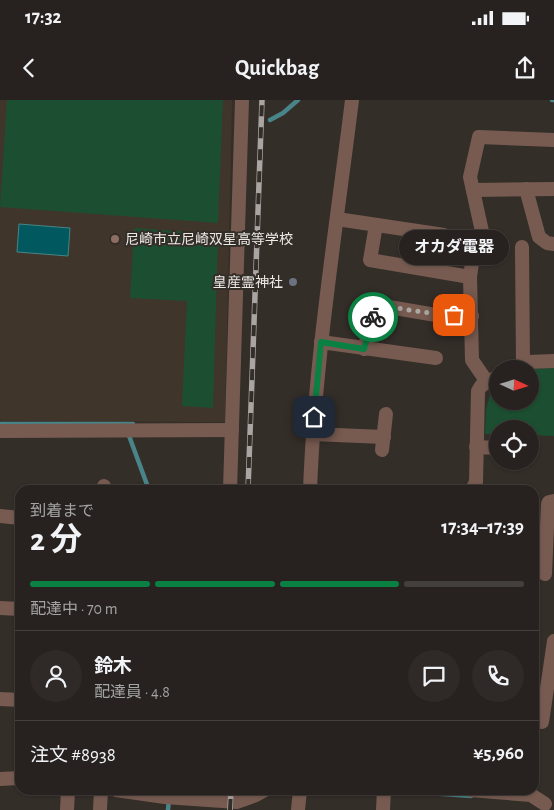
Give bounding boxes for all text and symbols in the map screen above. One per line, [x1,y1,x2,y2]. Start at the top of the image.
text: 17:32 [25,8,62,27]
icon: back [15,54,43,82]
icon: share [511,54,539,82]
text: Quickbag [235,57,319,79]
callout: オカダ電器 [399,230,509,265]
place label: 尼崎市立尼崎双星高等学校 [125,231,293,247]
marker: 尼崎市立尼崎双星高等学校 [109,233,121,245]
text: オカダ電器 [414,239,494,255]
place label: 皇産霊神社 [213,275,283,290]
marker: 皇産霊神社 [287,276,299,288]
courier [348,292,398,342]
pin [433,294,475,336]
icon: bag [440,301,468,329]
icon: bike [359,303,387,331]
north arrow [489,360,539,410]
map controls [489,360,539,470]
pin [293,396,335,438]
icon: home [300,403,328,431]
button: locate [489,420,539,470]
text: 到着まで [30,503,94,519]
text: 17:34–17:39 [441,518,524,537]
text: 2 分 [30,524,82,556]
text: 配達中 · 70 m [30,601,118,617]
button: person [30,650,82,702]
button: chat [408,650,460,702]
button: phone [472,650,524,702]
text: 鈴木 [94,657,132,676]
text: 配達員 · 4.8 [94,684,170,700]
text: ¥5,960 [473,744,524,763]
text: 注文 #8938 [30,746,116,765]

